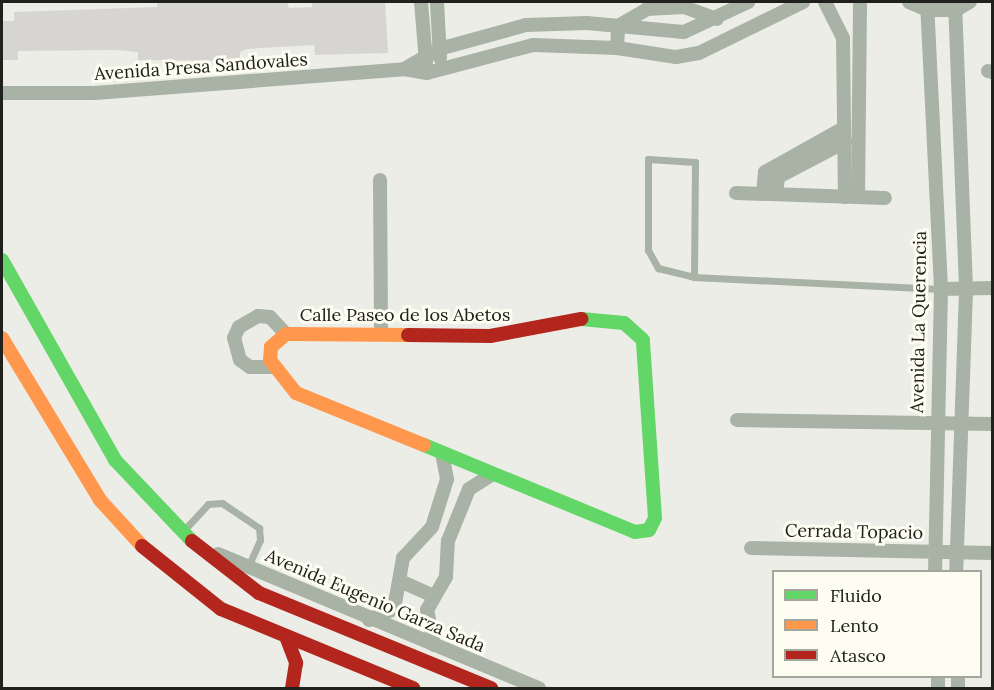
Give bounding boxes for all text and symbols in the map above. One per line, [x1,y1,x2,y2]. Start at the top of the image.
street label: Avenida Presa Sandovales [94,49,308,85]
street label: Avenida La Querencia [907,231,931,413]
street label: Calle Paseo de los Abetos [300,304,510,326]
street label: Cerrada Topacio [785,520,923,544]
street label: Avenida Eugenio Garza Sada [262,545,488,657]
legend [772,570,982,678]
text: Fluido [830,584,882,607]
text: Lento [830,614,878,637]
text: Atasco [830,644,886,667]

